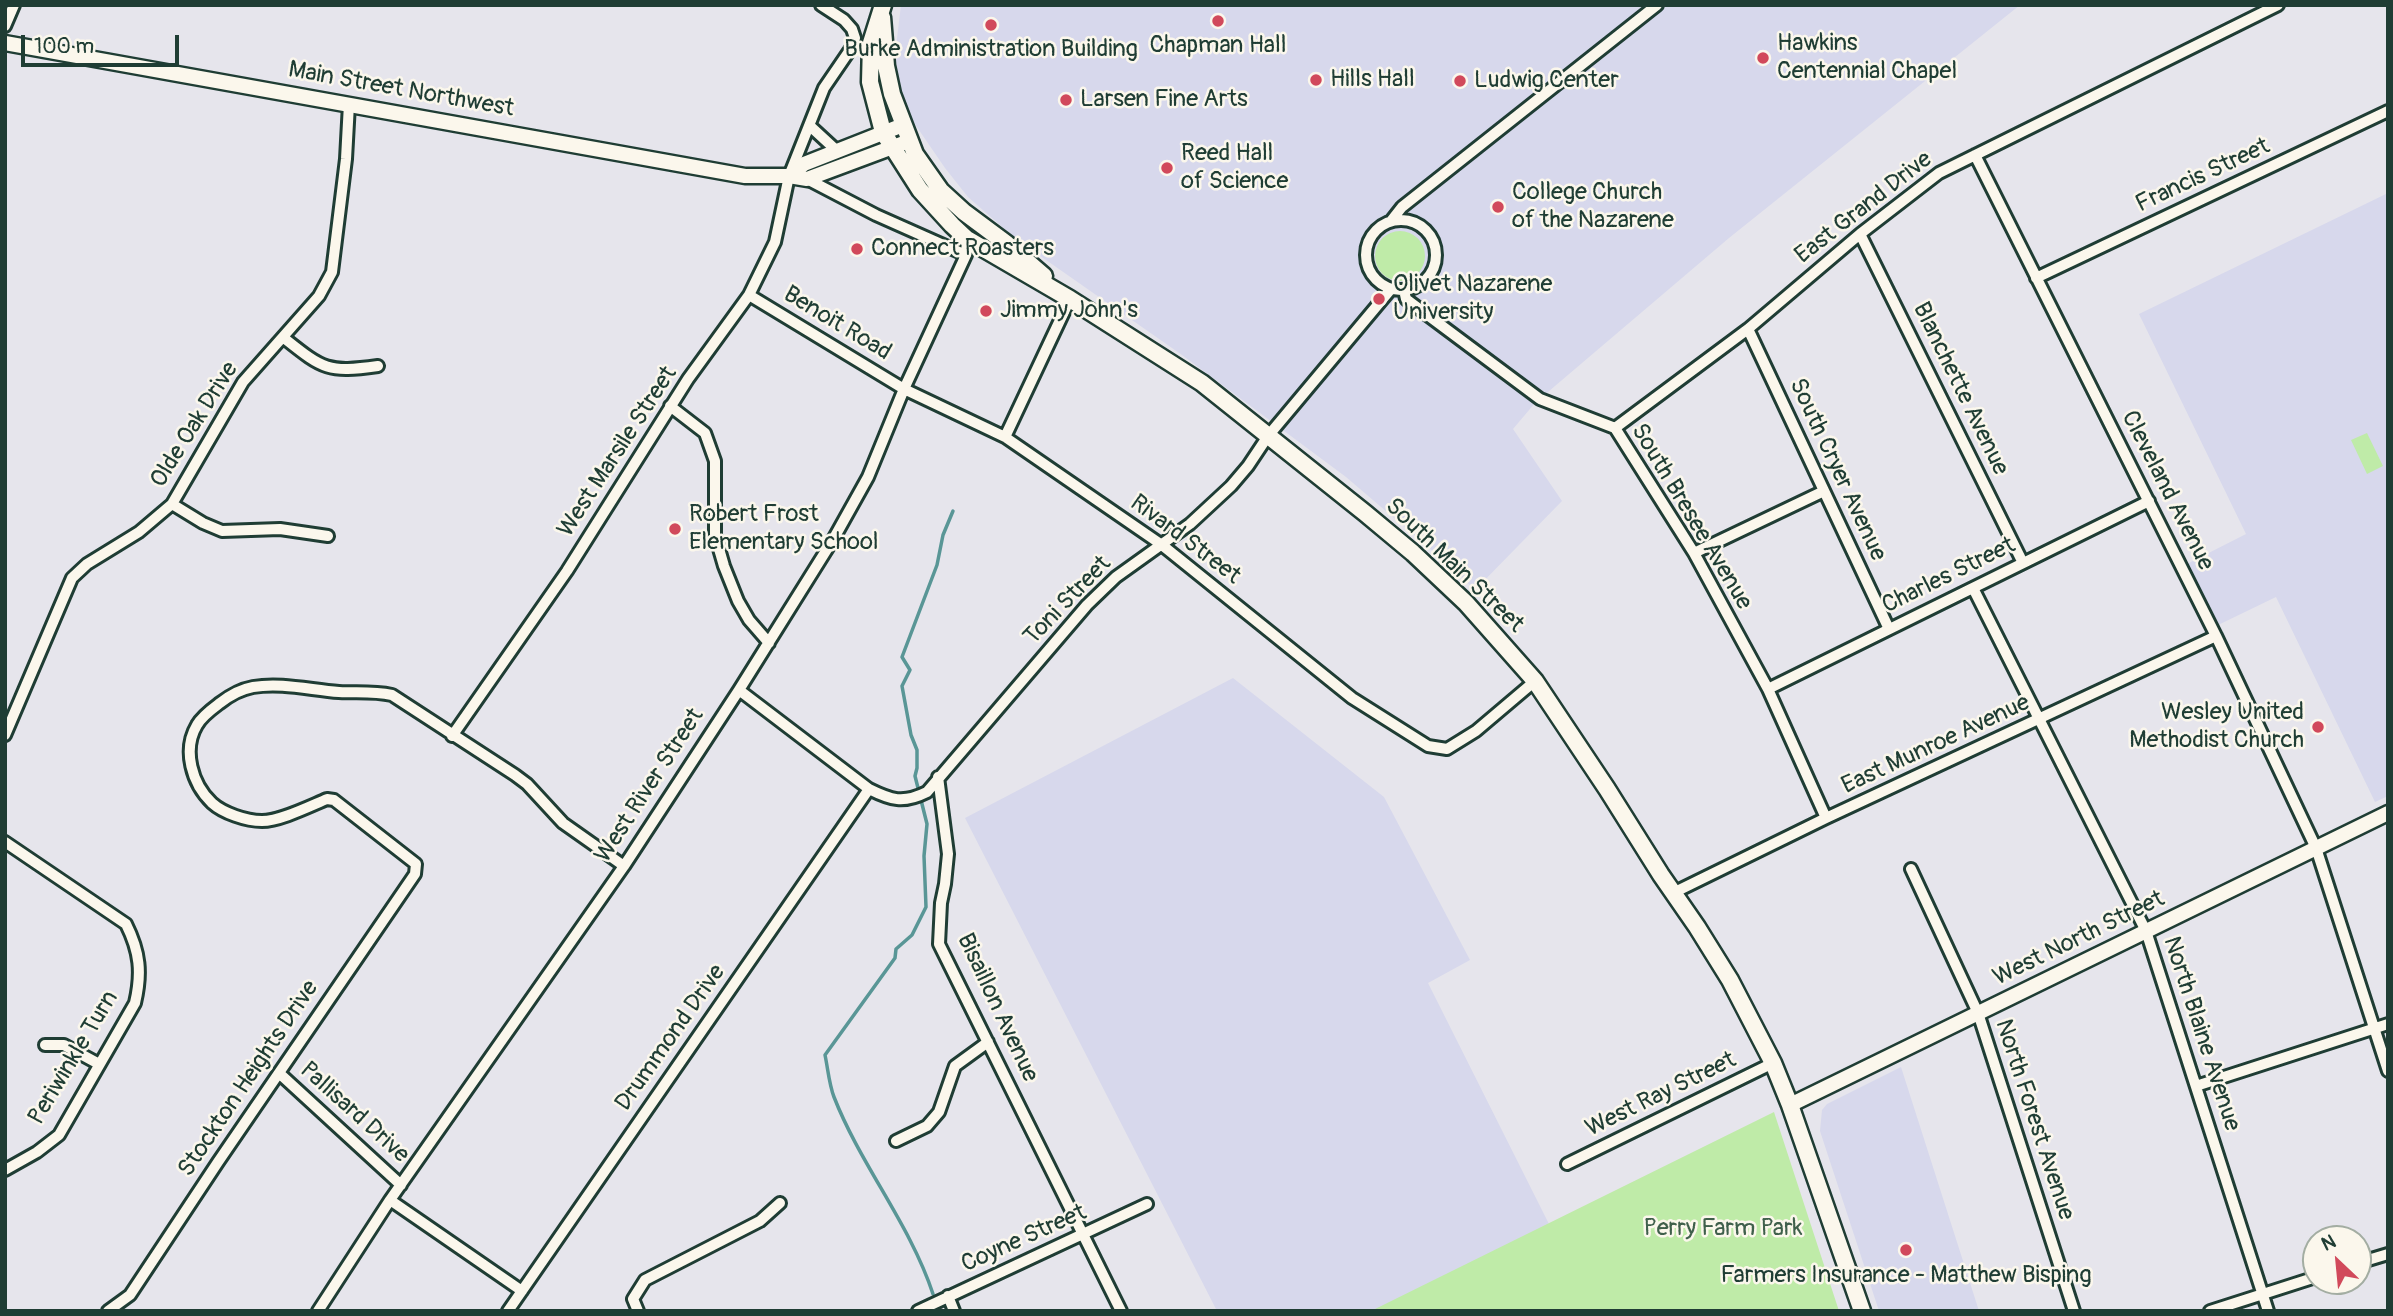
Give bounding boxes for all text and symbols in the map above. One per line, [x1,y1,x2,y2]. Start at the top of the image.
marker: Chapman Hall [1210,13,1226,29]
marker: Burke Administration Building [983,17,999,33]
scale bar [24,21,182,65]
place label: Hawkins Centennial Chapel [1777,30,1957,86]
place label: Chapman Hall [1150,32,1286,60]
text: 100 m [34,33,94,60]
place label: Burke Administration Building [844,36,1138,64]
marker: Hawkins Centennial Chapel [1755,50,1771,66]
street label: Main Street Northwest [286,56,516,124]
place label: Hills Hall [1330,66,1415,94]
place label: Ludwig Center [1474,67,1619,95]
marker: Hills Hall [1308,72,1324,88]
marker: Ludwig Center [1452,73,1468,89]
place label: Larsen Fine Arts [1080,86,1248,114]
marker: Larsen Fine Arts [1058,92,1074,108]
street label: Francis Street [2131,132,2275,220]
place label: Reed Hall of Science [1181,140,1288,196]
street label: East Grand Drive [1790,146,1938,270]
marker: Reed Hall of Science [1159,160,1175,176]
place label: College Church of the Nazarene [1512,179,1674,235]
marker: College Church of the Nazarene [1490,199,1506,215]
place label: Connect Roasters [871,235,1054,263]
marker: Connect Roasters [849,241,865,257]
place label: Olivet Nazarene University [1393,271,1552,327]
street label: Benoit Road [778,281,896,367]
marker: Olivet Nazarene University [1371,291,1387,307]
place label: Jimmy John's [1000,297,1138,325]
street label: Blanchette Avenue [1906,298,2014,480]
marker: Jimmy John's [978,303,994,319]
street label: Olde Oak Drive [145,357,245,493]
street label: West Marsile Street [552,361,684,543]
street label: South Cryer Avenue [1782,374,1892,566]
street label: Cleveland Avenue [2114,406,2220,576]
street label: South Bresee Avenue [1624,419,1758,615]
street label: Rivard Street [1124,489,1246,591]
street label: South Main Street [1379,493,1529,639]
place label: Robert Frost Elementary School [689,501,879,557]
marker: Robert Frost Elementary School [667,521,683,537]
street label: Charles Street [1878,531,2020,621]
street label: Toni Street [1018,550,1118,652]
street label: East Munroe Avenue [1837,689,2035,801]
place label: Wesley United Methodist Church [2129,699,2304,755]
street label: West River Street [589,703,711,869]
marker: Wesley United Methodist Church [2310,719,2326,735]
street label: West North Street [1989,885,2169,993]
street label: Bisaillon Avenue [950,929,1044,1087]
street label: North Blaine Avenue [2156,933,2246,1135]
street label: Drummond Drive [610,959,732,1117]
street label: Stockton Heights Drive [173,975,325,1183]
street label: Periwinkle Turn [23,986,125,1130]
street label: North Forest Avenue [1988,1016,2080,1224]
street label: West Ray Street [1581,1046,1741,1144]
street label: Pallisard Drive [293,1056,415,1170]
street label: Coyne Street [957,1199,1091,1279]
park label: Perry Farm Park [1644,1215,1802,1243]
north arrow [2302,1225,2372,1295]
text: N [2318,1229,2340,1257]
marker: Farmers Insurance - Matthew Bisping [1898,1242,1914,1258]
place label: Farmers Insurance - Matthew Bisping [1721,1262,2091,1290]

